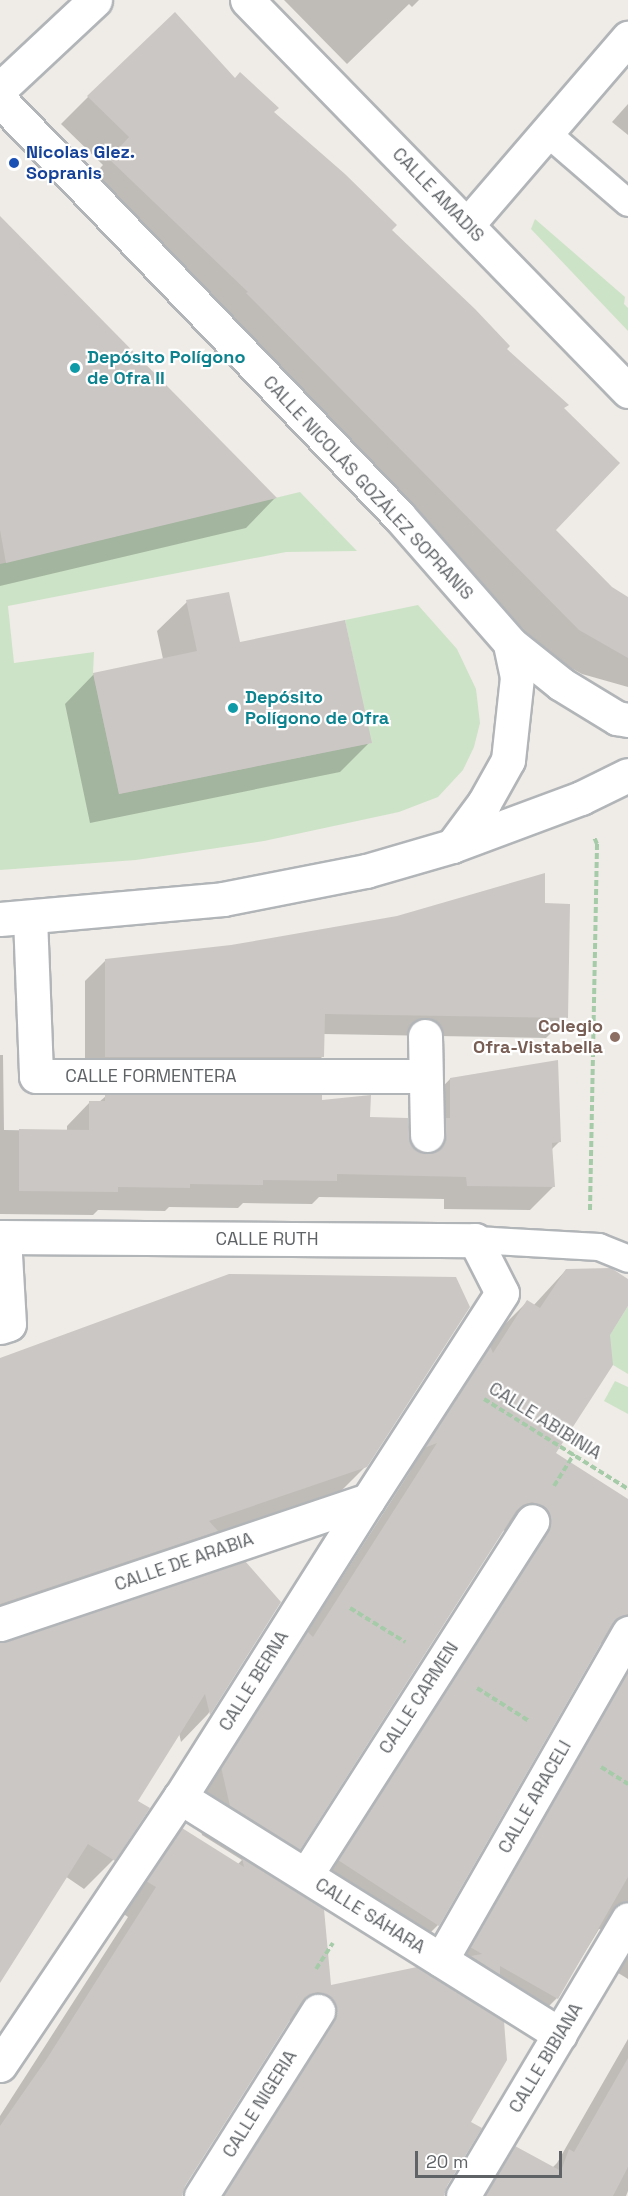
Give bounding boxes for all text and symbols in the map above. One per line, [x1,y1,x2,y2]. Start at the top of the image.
place label: Nicolas Glez. Sopranis [26,142,135,184]
street label: CALLE AMADIS [388,143,488,247]
marker: Nicolas Glez. Sopranis [7,156,21,170]
place label: Depósito Polígono de Ofra II [87,347,245,389]
marker: Depósito Polígono de Ofra II [68,361,82,375]
street label: CALLE NICOLÁS GOZÁLEZ SOPRANIS [258,372,478,604]
place label: Depósito Polígono de Ofra [245,687,389,730]
marker: Depósito Polígono de Ofra [226,701,240,715]
place label: Colegio Ofra-Vistabella [473,1016,603,1058]
marker: Colegio Ofra-Vistabella [608,1030,622,1044]
street label: CALLE FORMENTERA [65,1065,237,1087]
street label: CALLE RUTH [216,1228,318,1250]
street label: CALLE ABIBINIA [485,1378,605,1464]
street label: CALLE DE ARABIA [112,1528,256,1596]
street label: CALLE BERNA [215,1627,293,1735]
street label: CALLE CARMEN [375,1638,463,1758]
street label: CALLE ARACELI [494,1737,576,1857]
street label: CALLE SÁHARA [311,1874,429,1958]
street label: CALLE BIBIANA [505,1999,587,2117]
street label: CALLE NIGERIA [218,2046,302,2162]
scale bar [418,2139,565,2177]
text: 20 m [426,2150,469,2173]

